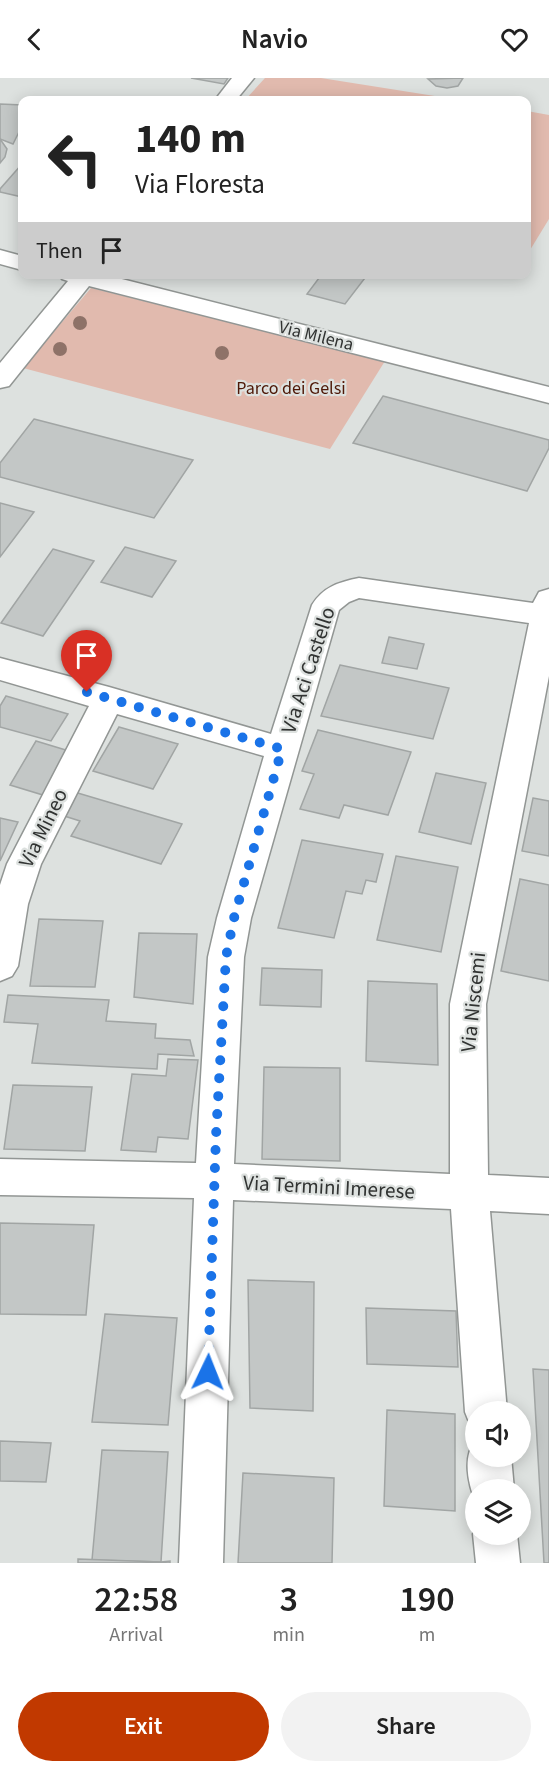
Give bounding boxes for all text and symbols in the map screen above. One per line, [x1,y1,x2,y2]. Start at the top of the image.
text: Navio [241,20,308,59]
icon: back [18,23,51,56]
icon: heart [498,23,531,56]
text: 140 m [135,109,246,169]
icon: left [36,120,114,198]
text: Via Floresta [135,165,265,204]
icon: arrive [95,234,128,267]
text: Then [36,235,83,267]
street label: Via Milena [276,315,356,357]
park label: Parco dei Gelsi [236,376,346,401]
street label: Via Aci Castello [273,603,343,737]
pin [61,630,112,692]
icon: arrive [70,639,103,672]
street label: Via Mineo [11,783,75,873]
street label: Via Niscemi [453,950,493,1054]
street label: Via Termini Imerese [242,1168,416,1206]
position arrow [176,1340,240,1404]
map controls [465,1401,531,1545]
button: sound [465,1401,531,1467]
button: layers [465,1479,531,1545]
text: 22:58 [94,1574,178,1625]
text: 3 [279,1574,298,1625]
text: 190 [399,1574,455,1625]
text: Arrival [109,1621,163,1649]
text: min [272,1621,305,1649]
text: m [419,1621,435,1649]
button: Exit [18,1692,269,1761]
button: Share [281,1692,531,1761]

